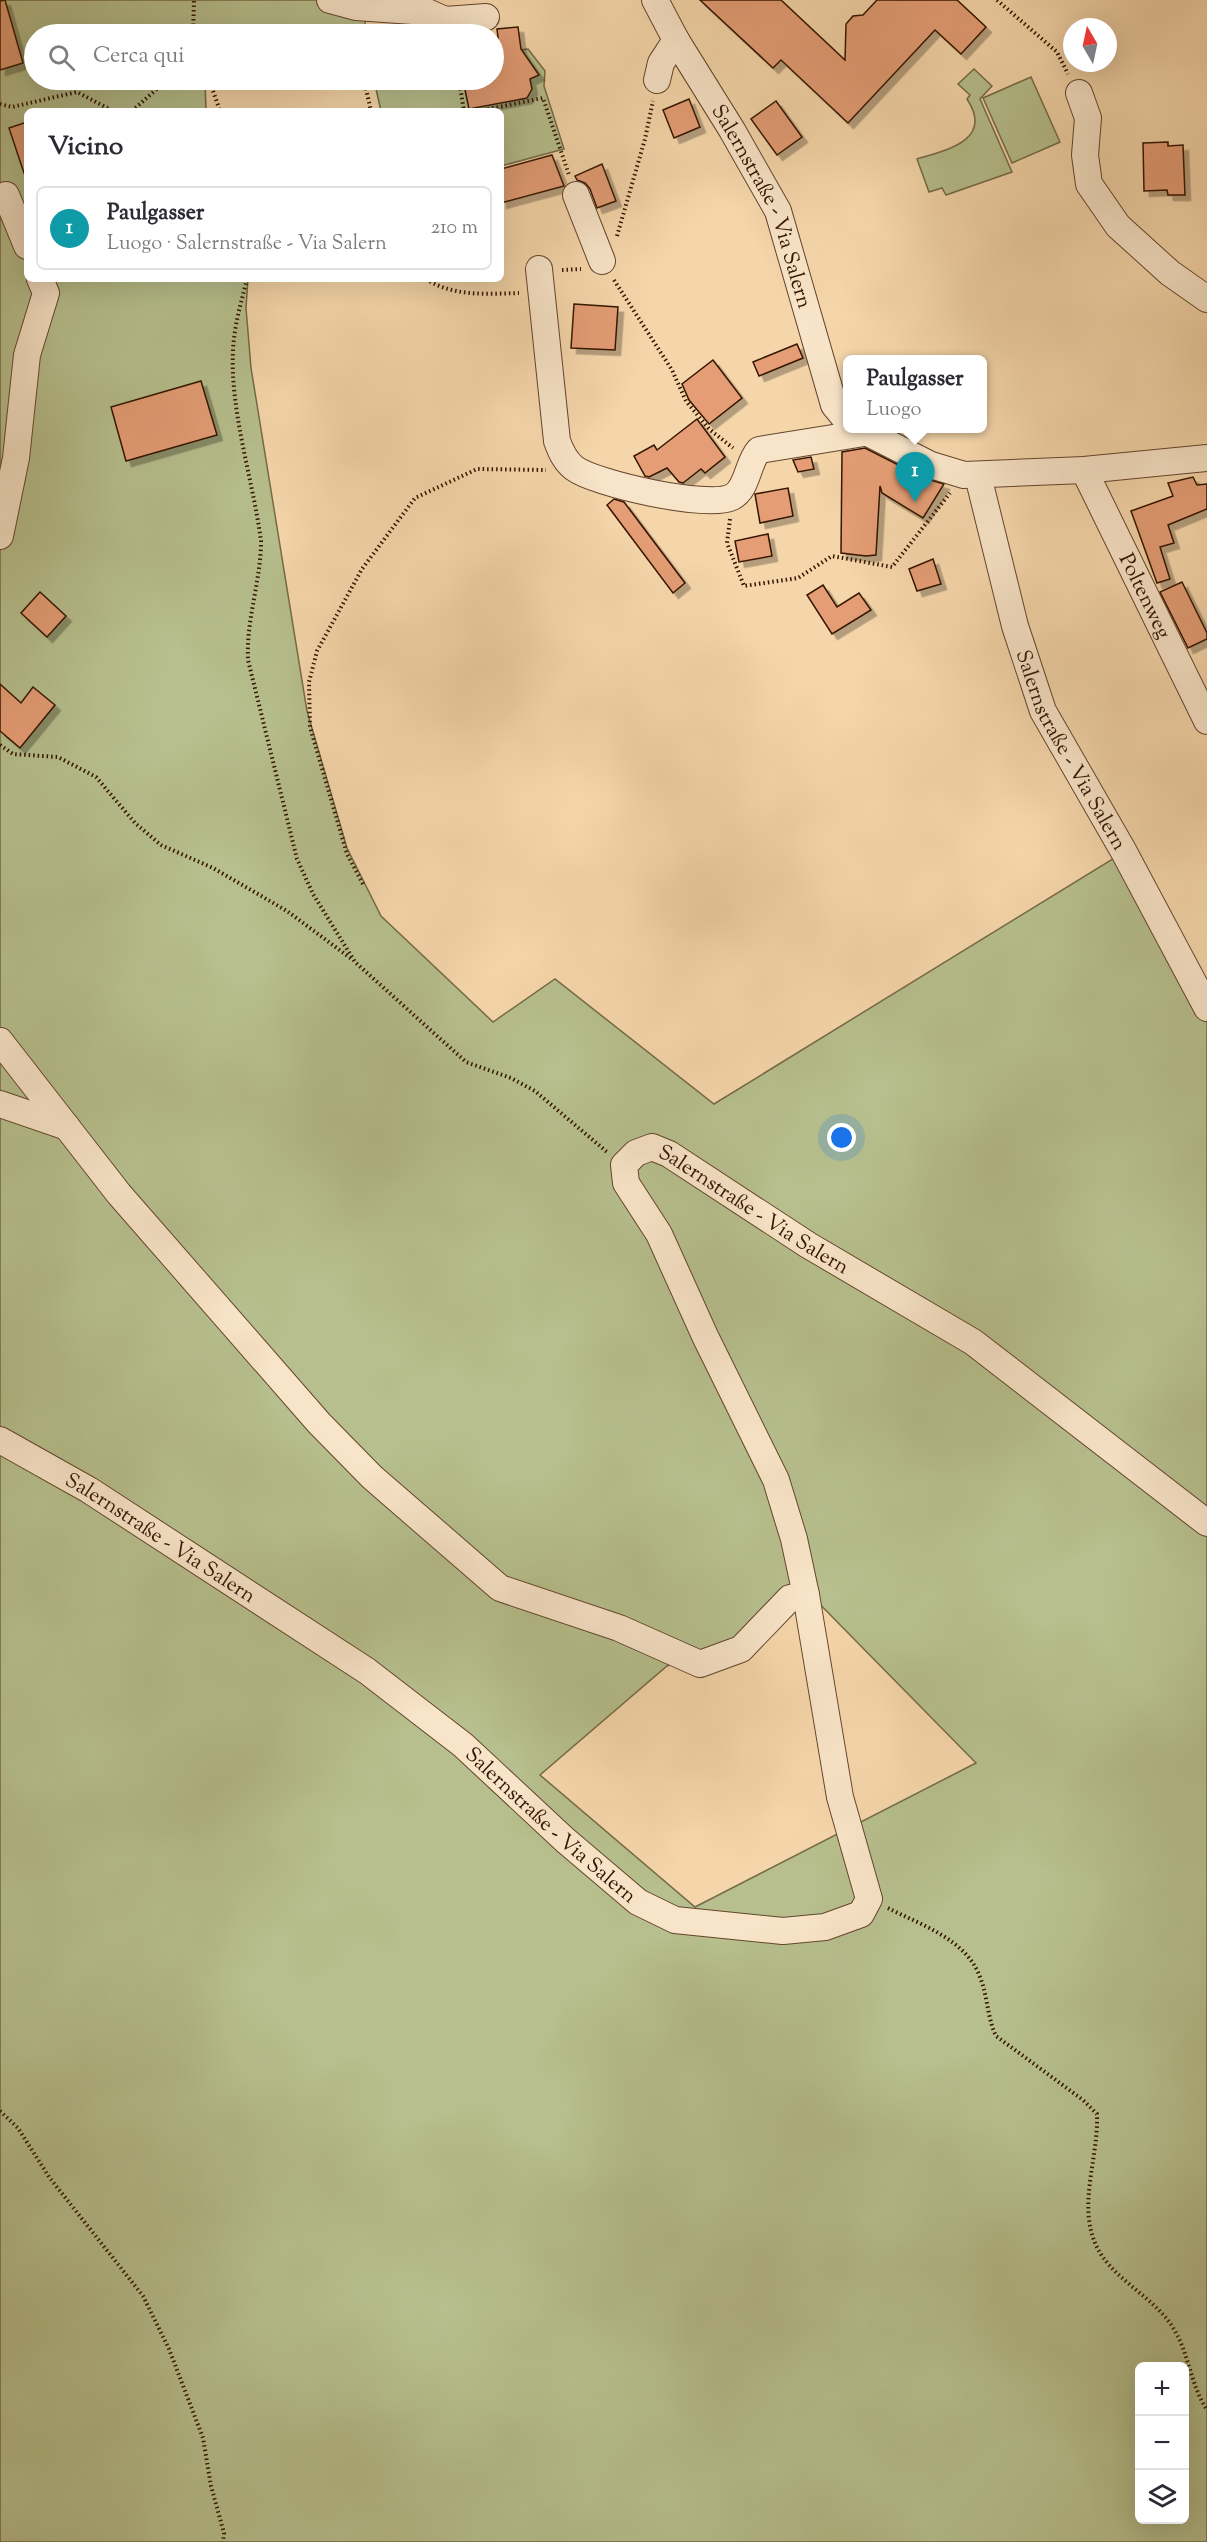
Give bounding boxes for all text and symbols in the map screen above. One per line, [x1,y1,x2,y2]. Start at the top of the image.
north arrow [1063,18,1117,72]
search box [24,24,504,90]
icon: search [45,41,78,74]
text: Cerca qui [93,41,184,73]
street label: Salernstraße - Via Salern [703,99,818,312]
text: Vicino [48,129,123,166]
text: Paulgasser [107,198,204,230]
text: 1 [66,214,73,243]
text: 210 m [431,214,478,243]
text: Luogo · Salernstraße - Via Salern [107,230,387,259]
popup [843,355,987,433]
text: Paulgasser [866,364,964,396]
text: Luogo [866,396,922,425]
pin: 1 [896,452,934,502]
street label: Poltenweg [1110,549,1178,644]
street label: Salernstraße - Via Salern [1007,646,1133,856]
your location [827,1123,856,1152]
street label: Salernstraße - Via Salern [653,1138,854,1283]
street label: Salernstraße - Via Salern [59,1466,261,1612]
street label: Salernstraße - Via Salern [457,1741,642,1912]
map controls [1135,2362,1189,2524]
button: + [1135,2362,1189,2416]
button: − [1135,2416,1189,2470]
button: layers [1135,2470,1189,2524]

